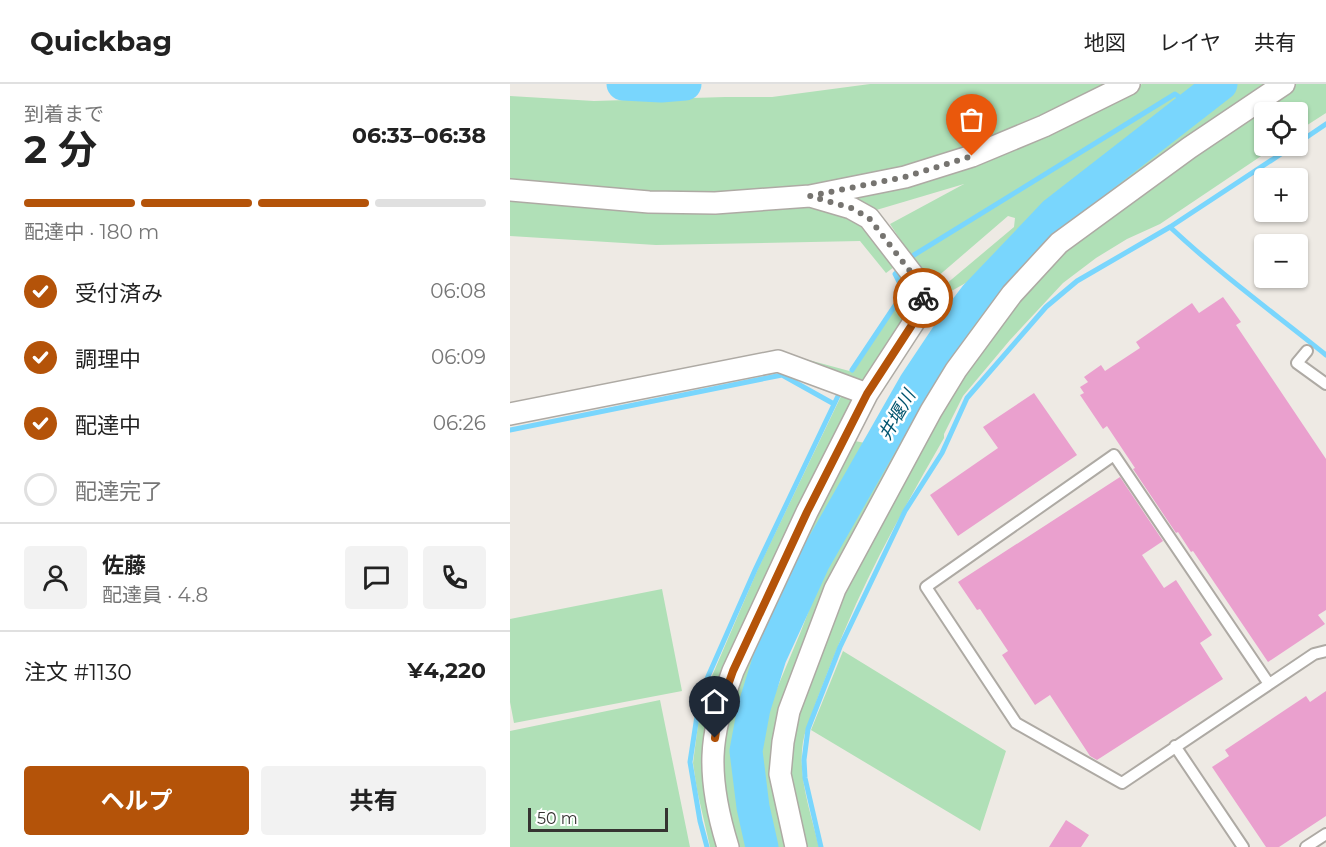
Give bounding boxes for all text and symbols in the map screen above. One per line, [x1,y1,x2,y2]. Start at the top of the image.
text: Quickbag [30,24,172,58]
text: 地図 [1084,30,1126,55]
text: レイヤ [1159,30,1221,55]
text: 共有 [1254,30,1296,55]
pin [946,94,997,156]
text: 到着まで [24,102,104,126]
map controls [1254,102,1308,288]
button: locate [1254,102,1308,156]
icon: bag [955,103,988,136]
text: 06:33–06:38 [352,122,486,149]
text: 2 分 [24,125,97,173]
button: + [1254,168,1308,222]
text: 配達中 · 180 m [24,220,159,244]
button: − [1254,234,1308,288]
courier [893,268,953,328]
icon: check [24,275,57,308]
text: 06:08 [430,279,486,303]
text: 受付済み [75,280,163,307]
icon: bike [907,282,940,315]
icon: check [24,341,57,374]
text: 06:09 [431,345,486,369]
text: 調理中 [75,346,141,373]
water label: 井堰川 [874,384,921,444]
icon: check [24,407,57,440]
text: 06:26 [433,411,486,435]
text: 配達中 [75,412,141,439]
text: 配達完了 [75,478,163,505]
button: person [24,546,87,609]
button: chat [345,546,408,609]
button: phone [423,546,486,609]
text: 佐藤 [102,552,146,579]
text: 配達員 · 4.8 [102,583,208,607]
text: ¥4,220 [408,657,486,684]
text: 注文 #1130 [24,659,132,686]
pin [689,676,740,738]
icon: home [698,685,731,718]
button: ヘルプ [24,766,249,835]
button: 共有 [261,766,486,835]
scale bar [528,805,668,832]
text: 50 m [537,809,578,828]

